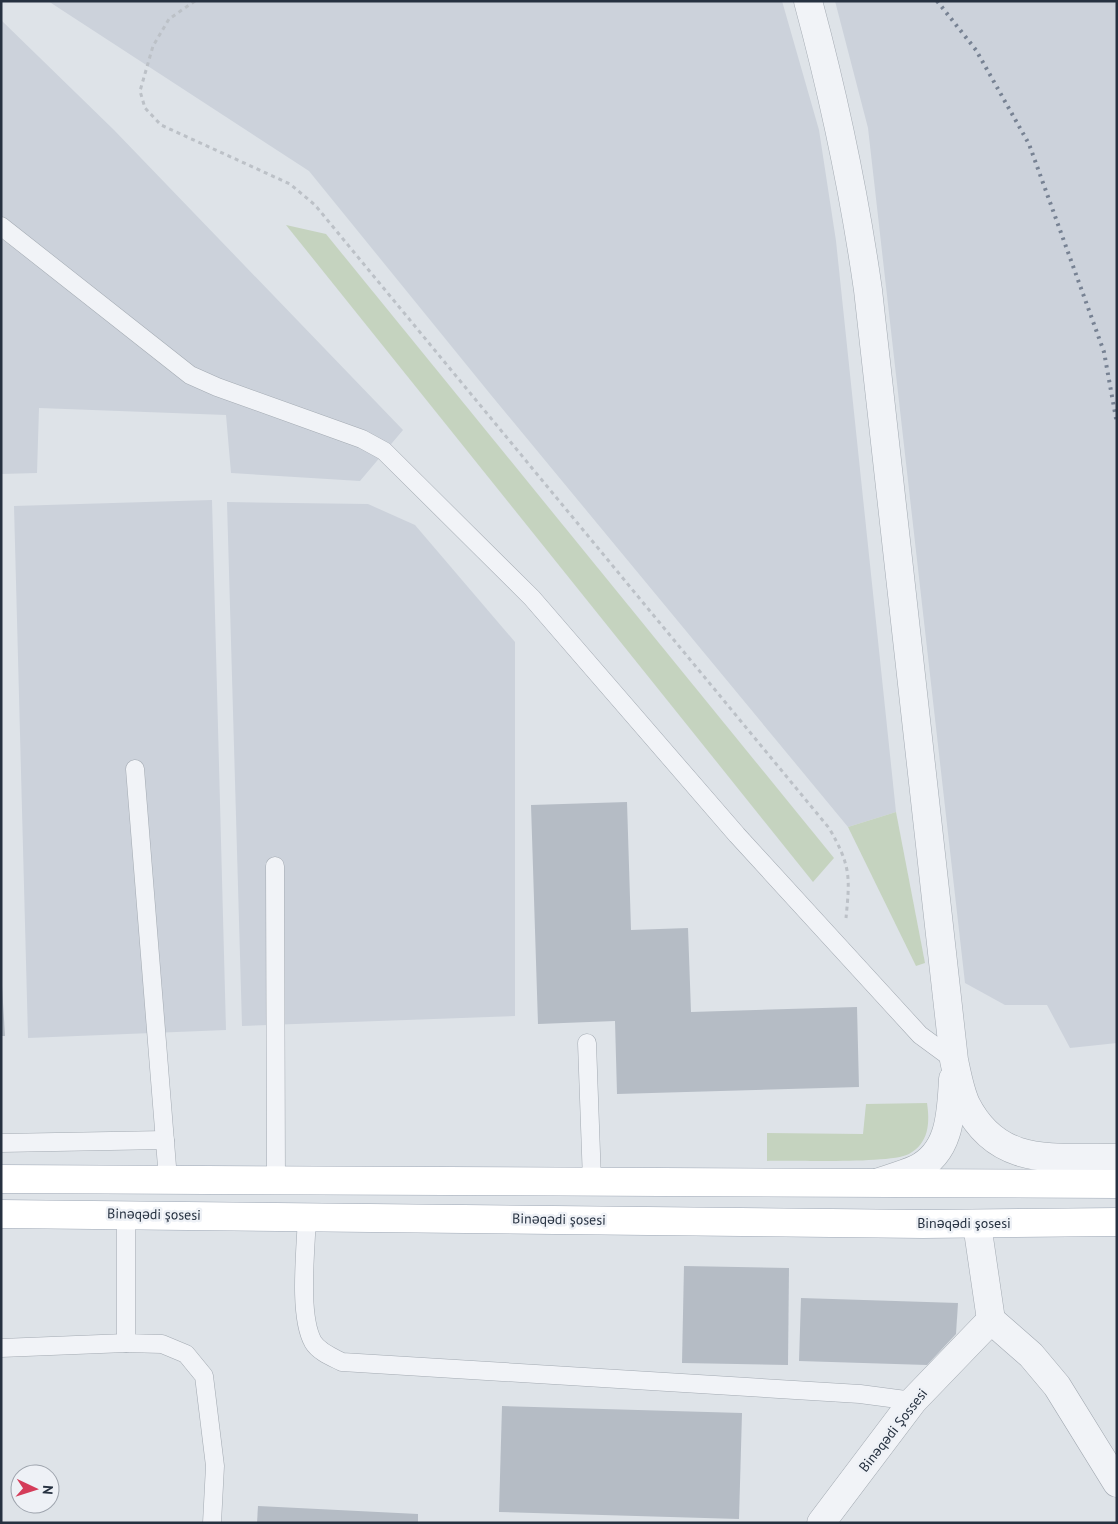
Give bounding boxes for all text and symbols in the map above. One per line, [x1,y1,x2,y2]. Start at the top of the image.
street label: Binəqədi şosesi [107,1204,201,1224]
street label: Binəqədi şosesi [512,1209,606,1229]
street label: Binəqədi şosesi [917,1214,1011,1232]
street label: Binəqədi Şossesi [855,1385,931,1475]
north arrow [10,1464,60,1514]
text: N [39,1485,57,1495]

